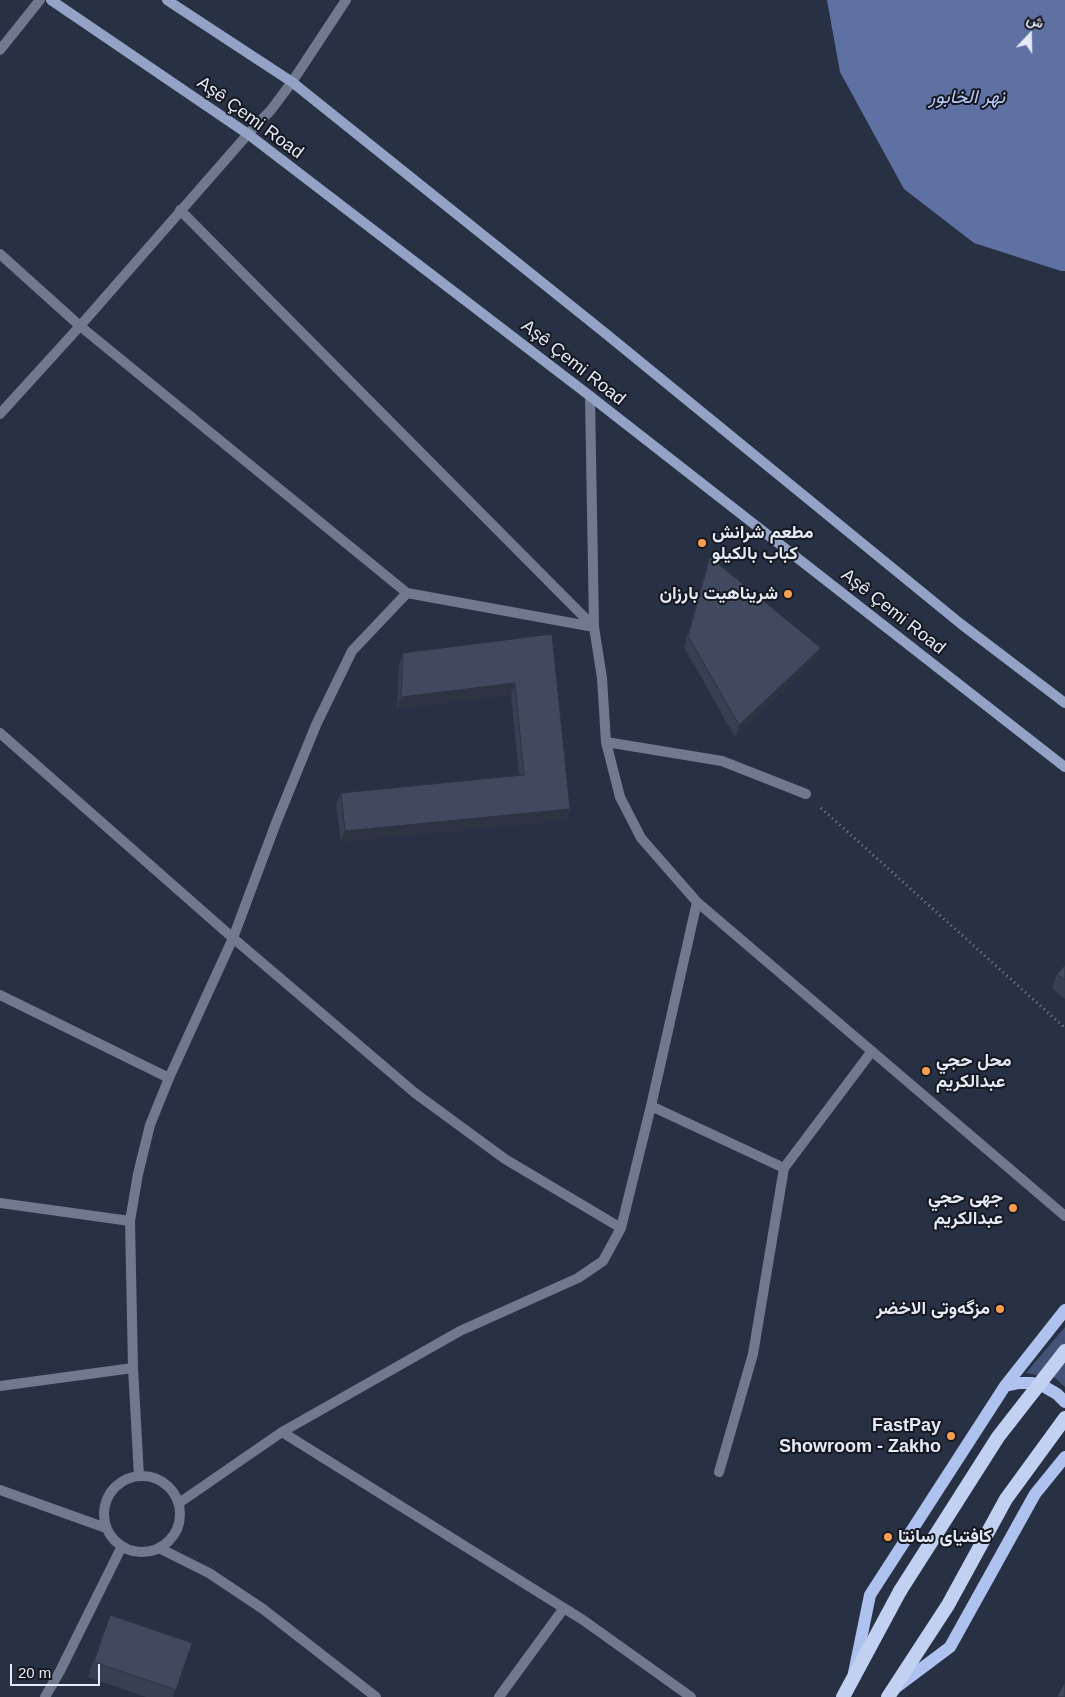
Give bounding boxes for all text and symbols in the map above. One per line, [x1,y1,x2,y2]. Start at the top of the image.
north arrow [1005,10,1055,60]
text: ش [1025,11,1046,31]
street label: Aşê Çemi Road [193,72,307,164]
water label: نهر الخابور [929,87,1005,109]
street label: Aşê Çemi Road [517,316,629,410]
place label: مطعم شرانش كباب بالكيلو [712,522,813,564]
marker: مطعم شرانش كباب بالكيلو [696,537,708,549]
street label: Aşê Çemi Road [837,565,949,659]
place label: شريناهيت بارزان [659,583,778,605]
marker: شريناهيت بارزان [782,588,794,600]
place label: محل حجي عبدالكريم [936,1050,1012,1092]
marker: محل حجي عبدالكريم [920,1065,932,1077]
place label: جهى حجي عبدالكريم [928,1187,1003,1230]
marker: جهى حجي عبدالكريم [1007,1202,1019,1214]
place label: مزگەوتی الاخضر [876,1298,990,1320]
marker: مزگەوتی الاخضر [994,1303,1006,1315]
place label: FastPay Showroom - Zakho [779,1415,941,1458]
marker: FastPay Showroom - Zakho [945,1430,957,1442]
place label: کافتیای سانتا [898,1526,992,1548]
marker: کافتیای سانتا [882,1531,894,1543]
scale bar [12,1654,102,1686]
text: 20 m [18,1664,51,1681]

